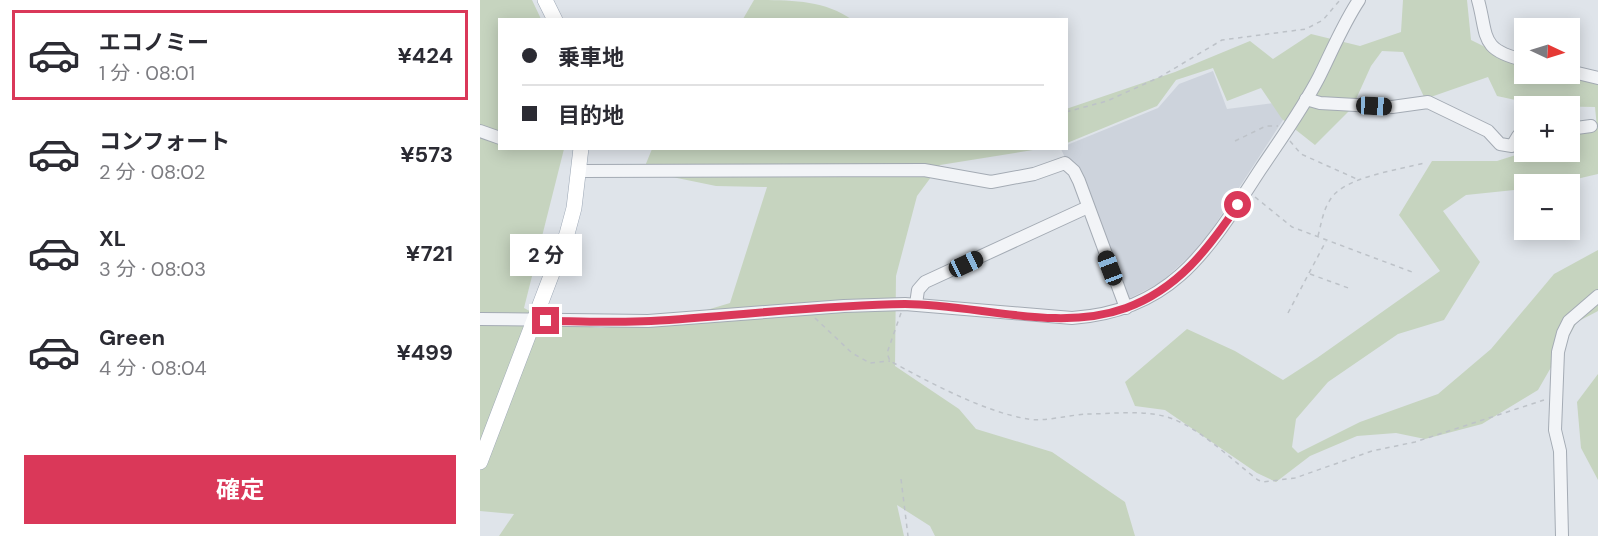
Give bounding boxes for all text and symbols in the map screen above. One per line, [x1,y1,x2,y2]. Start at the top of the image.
north arrow [1514,18,1580,84]
map controls [1514,18,1580,240]
icon: car [27,28,81,82]
text: エコノミー [99,28,209,57]
text: ¥424 [398,41,453,70]
text: 乗車地 [558,43,624,72]
text: 1 分 · 08:01 [99,60,195,86]
car [1356,96,1392,116]
button: + [1514,96,1580,162]
text: 目的地 [558,101,624,130]
icon: car [27,127,81,181]
text: コンフォート [99,127,230,156]
text: ¥573 [400,140,453,169]
text: 2 分 · 08:02 [99,159,205,185]
button: − [1514,174,1580,240]
route start [1224,191,1251,218]
text: XL [99,224,126,253]
icon: car [27,226,81,280]
callout: 2 分 [510,234,582,276]
text: ¥721 [406,239,453,268]
text: 2 分 [528,242,564,268]
car [946,248,986,280]
car [1095,248,1125,288]
text: 3 分 · 08:03 [99,256,206,282]
route end [532,307,559,334]
text: Green [99,323,165,352]
icon: car [27,325,81,379]
text: ¥499 [396,338,453,367]
text: 4 分 · 08:04 [99,355,207,381]
button: 確定 [24,455,456,524]

